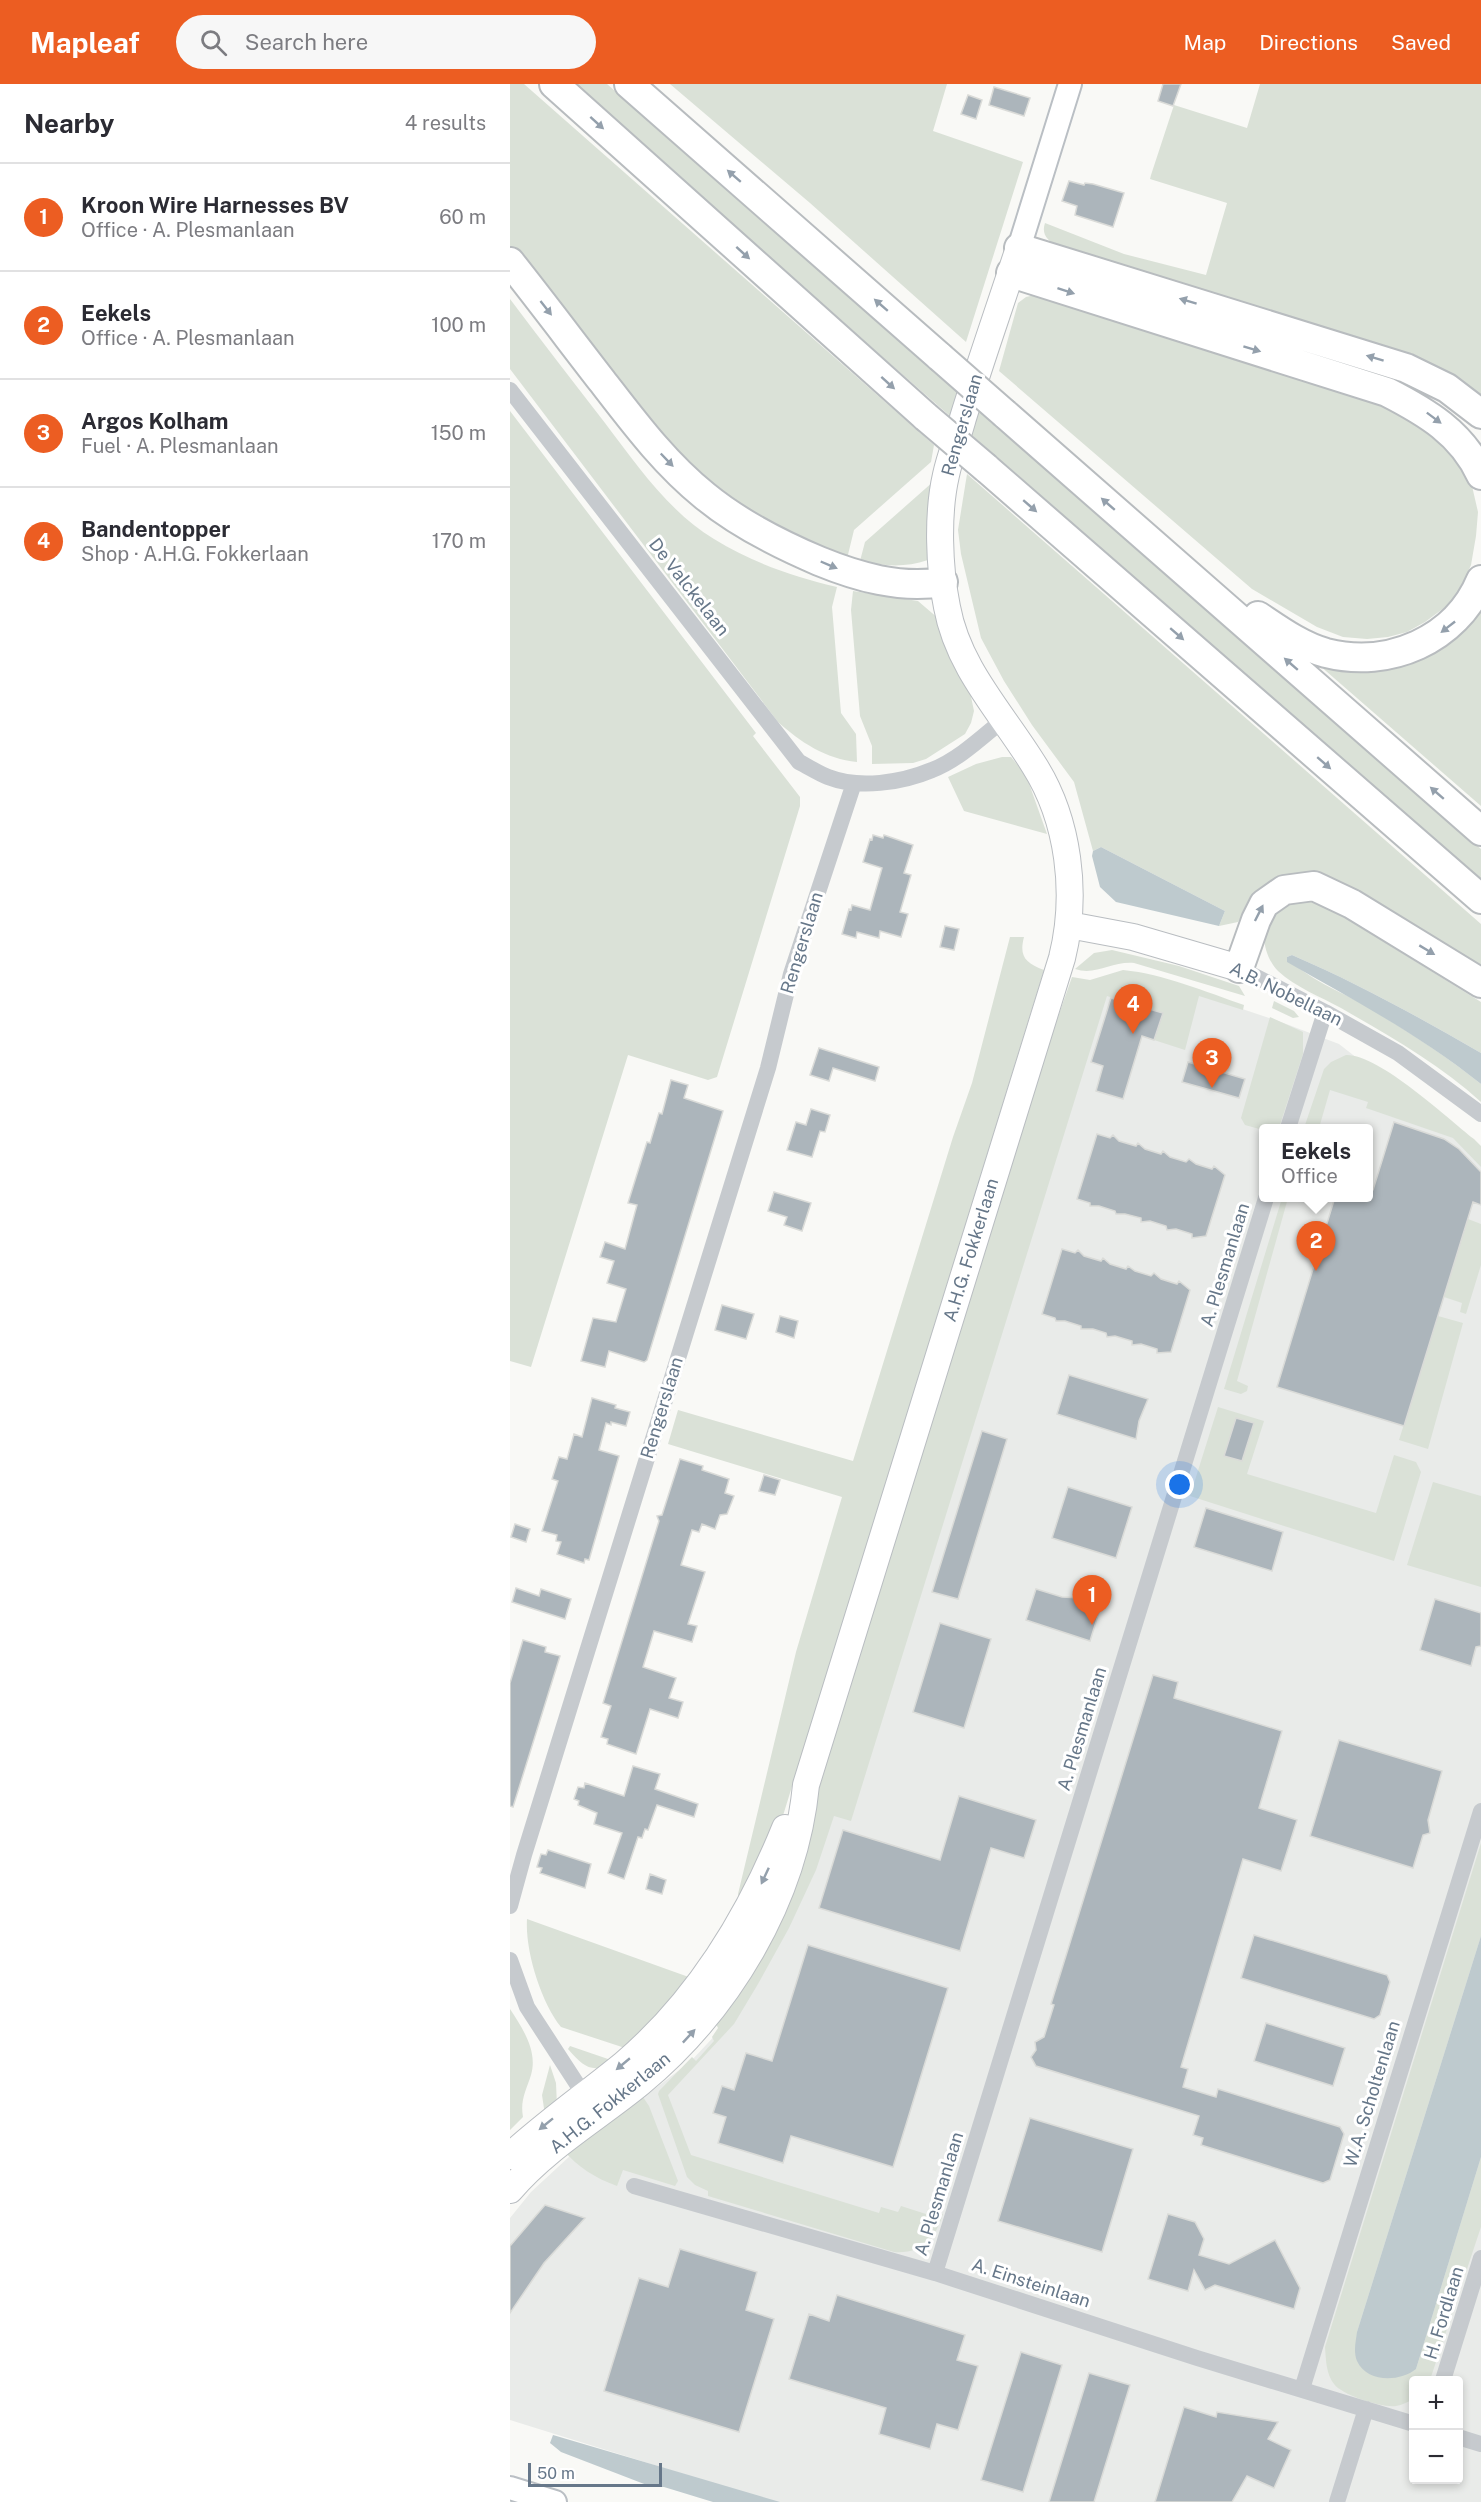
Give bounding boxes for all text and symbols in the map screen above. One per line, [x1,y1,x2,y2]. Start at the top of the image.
search box [176,15,596,69]
text: Mapleaf [30,26,140,59]
icon: search [197,26,230,59]
text: Search here [245,29,368,55]
text: Map [1184,30,1226,55]
text: Directions [1259,30,1358,55]
text: Saved [1391,30,1451,55]
text: Nearby [24,108,114,139]
text: 4 results [405,111,486,135]
one-way arrow [589,116,604,129]
one-way arrow [727,170,742,183]
text: Kroon Wire Harnesses BV [81,192,349,218]
text: 1 [39,205,48,229]
text: 60 m [439,205,486,229]
text: Office · A. Plesmanlaan [81,218,295,242]
one-way arrow [735,246,750,259]
one-way arrow [1057,286,1075,296]
one-way arrow [1179,296,1197,305]
one-way arrow [873,298,888,311]
text: Eekels [81,300,151,326]
one-way arrow [539,300,552,316]
text: 2 [37,313,50,337]
text: 100 m [431,313,486,337]
text: Office · A. Plesmanlaan [81,326,295,350]
one-way arrow [1243,345,1261,354]
one-way arrow [1366,353,1384,362]
street label: Rengerslaan [937,371,986,478]
one-way arrow [880,376,895,389]
text: Argos Kolham [81,408,228,434]
one-way arrow [1426,412,1441,424]
text: 3 [37,421,50,445]
text: 150 m [431,421,486,445]
text: Fuel · A. Plesmanlaan [81,434,278,458]
one-way arrow [660,453,674,468]
one-way arrow [1101,497,1116,511]
one-way arrow [1022,499,1037,512]
text: Bandentopper [81,516,230,542]
text: 4 [37,529,50,553]
text: 170 m [432,529,486,553]
street label: De Valckelaan [645,534,734,640]
text: Shop · A.H.G. Fokkerlaan [81,542,309,566]
one-way arrow [821,560,839,570]
one-way arrow [1440,620,1455,632]
one-way arrow [1169,628,1185,641]
one-way arrow [1283,657,1298,671]
one-way arrow [1316,756,1332,769]
one-way arrow [1430,787,1445,800]
street label: Rengerslaan [776,889,827,996]
one-way arrow [1254,904,1264,922]
one-way arrow [1419,945,1435,956]
street label: A.B. Nobellaan [1226,957,1346,1030]
pin: 4 [1114,984,1152,1034]
pin: 3 [1192,1038,1232,1088]
popup [1259,1124,1373,1202]
text: Eekels [1281,1138,1351,1164]
text: Office [1281,1164,1338,1188]
street label: A.H.G. Fokkerlaan [939,1176,1002,1324]
street label: A. Plesmanlaan [1196,1200,1253,1329]
pin: 2 [1296,1222,1336,1271]
street label: Rengerslaan [636,1354,687,1461]
your location [1165,1470,1194,1499]
pin: 1 [1072,1576,1112,1625]
street label: A. Plesmanlaan [1053,1664,1110,1793]
one-way arrow [760,1868,769,1885]
street label: W.A. Scholtenlaan [1339,2018,1404,2170]
one-way arrow [681,2029,695,2043]
street label: A.H.G. Fokkerlaan [545,2048,674,2158]
one-way arrow [616,2057,631,2070]
one-way arrow [538,2117,554,2130]
street label: A. Plesmanlaan [910,2129,967,2258]
street label: A. Einsteinlaan [969,2253,1093,2312]
street label: H. Fordlaan [1419,2264,1468,2362]
map controls [1409,2376,1463,2484]
button: + [1409,2376,1463,2430]
button: − [1409,2430,1463,2484]
scale bar [528,2460,662,2488]
text: 50 m [537,2464,575,2483]

